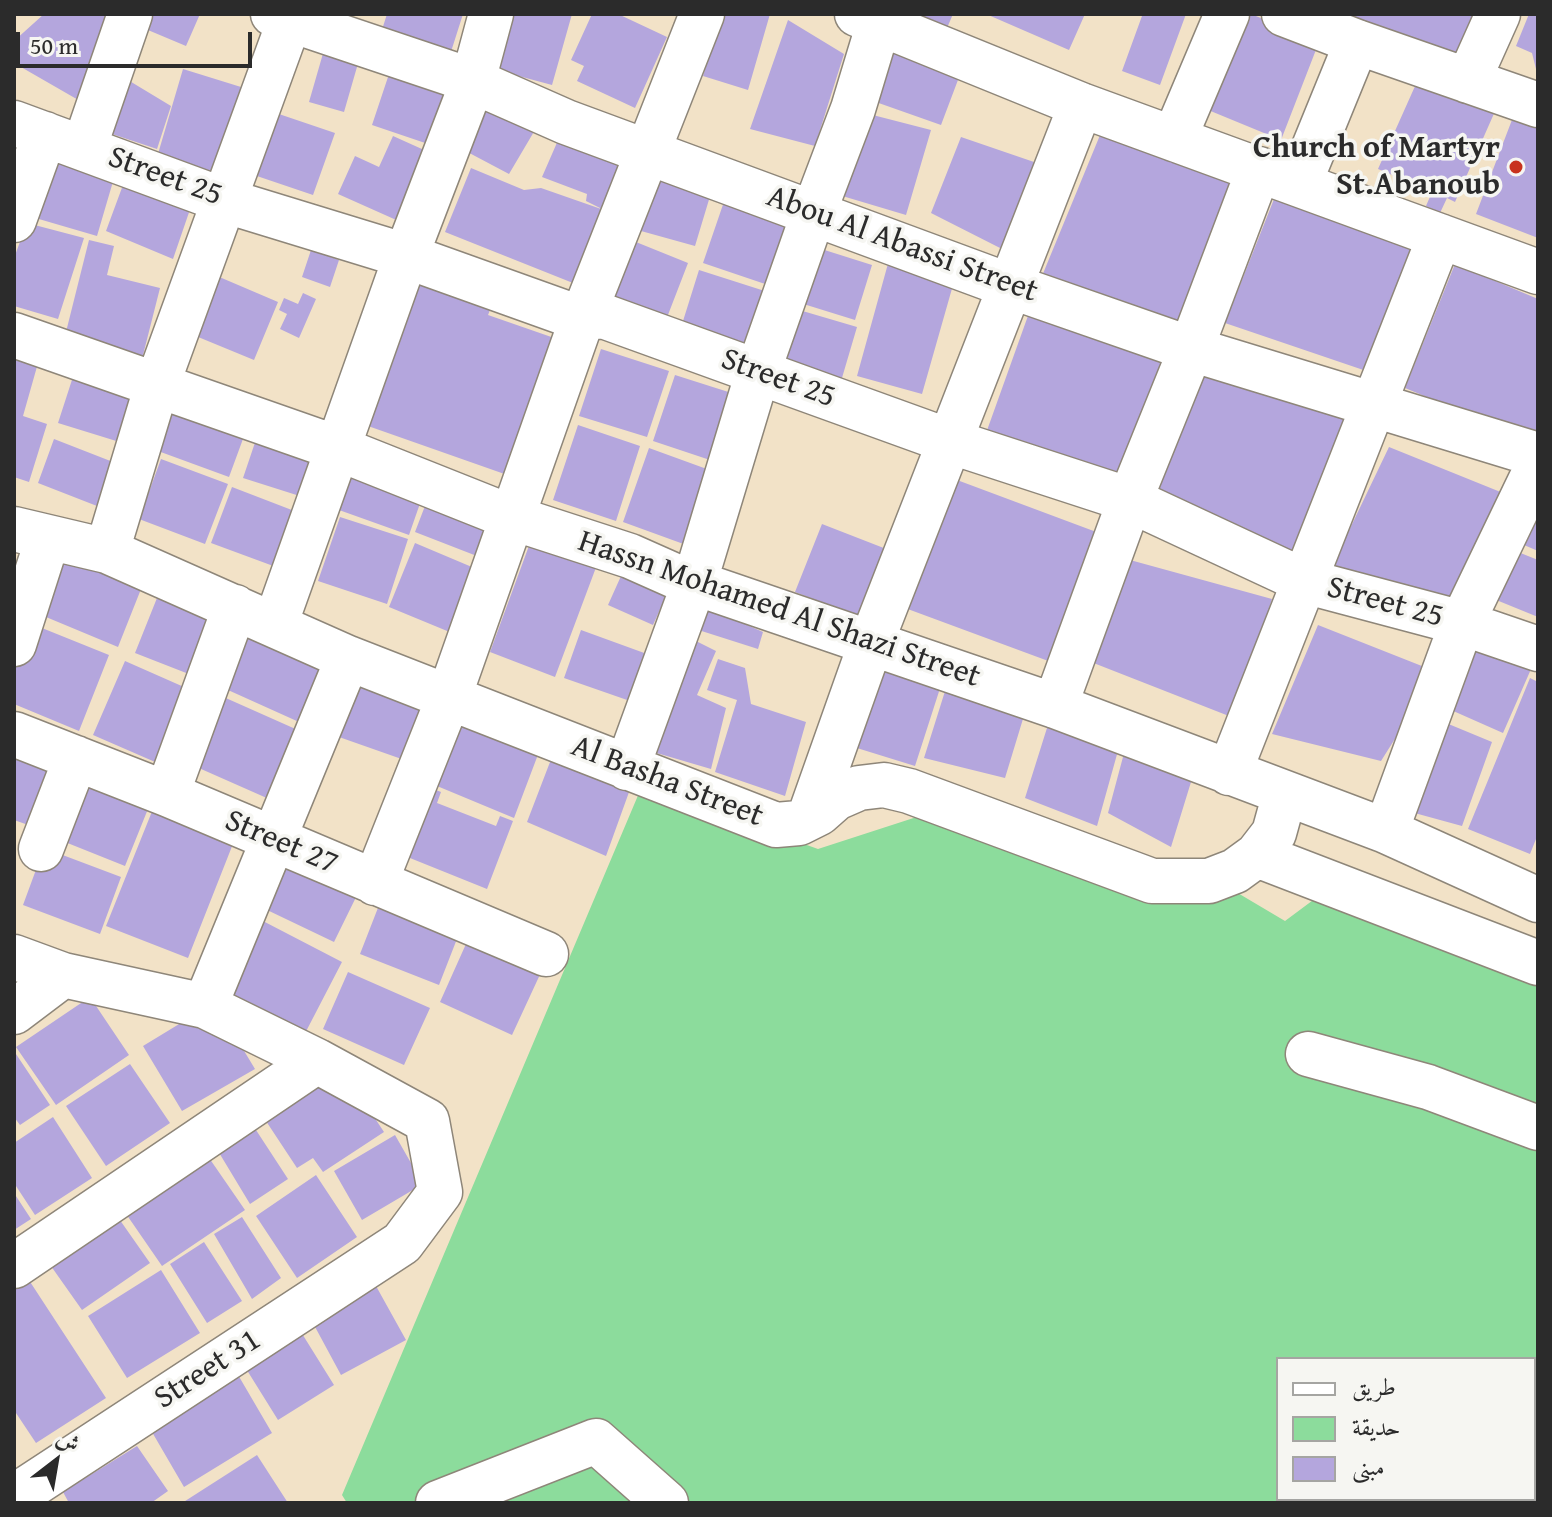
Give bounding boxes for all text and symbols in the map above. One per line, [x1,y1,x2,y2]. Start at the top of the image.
scale bar [20,16,256,66]
text: 50 m [30,28,78,63]
place label: Church of Martyr St.Abanoub [1253,130,1500,205]
street label: Street 25 [103,139,227,215]
marker: Church of Martyr St.Abanoub [1507,158,1525,176]
street label: Abou Al Abassi Street [761,178,1043,312]
street label: Street 25 [716,341,840,417]
street label: Hassn Mohamed Al Shazi Street [573,523,985,697]
street label: Street 25 [1323,569,1447,637]
street label: Al Basha Street [566,728,768,836]
street label: Street 27 [219,802,343,884]
street label: Street 31 [148,1322,268,1418]
legend [1276,1357,1536,1501]
text: طريق [1352,1369,1396,1404]
text: حديقة [1352,1409,1401,1444]
north arrow [16,1421,96,1501]
text: ش [51,1421,86,1460]
text: مبنى [1352,1449,1385,1484]

